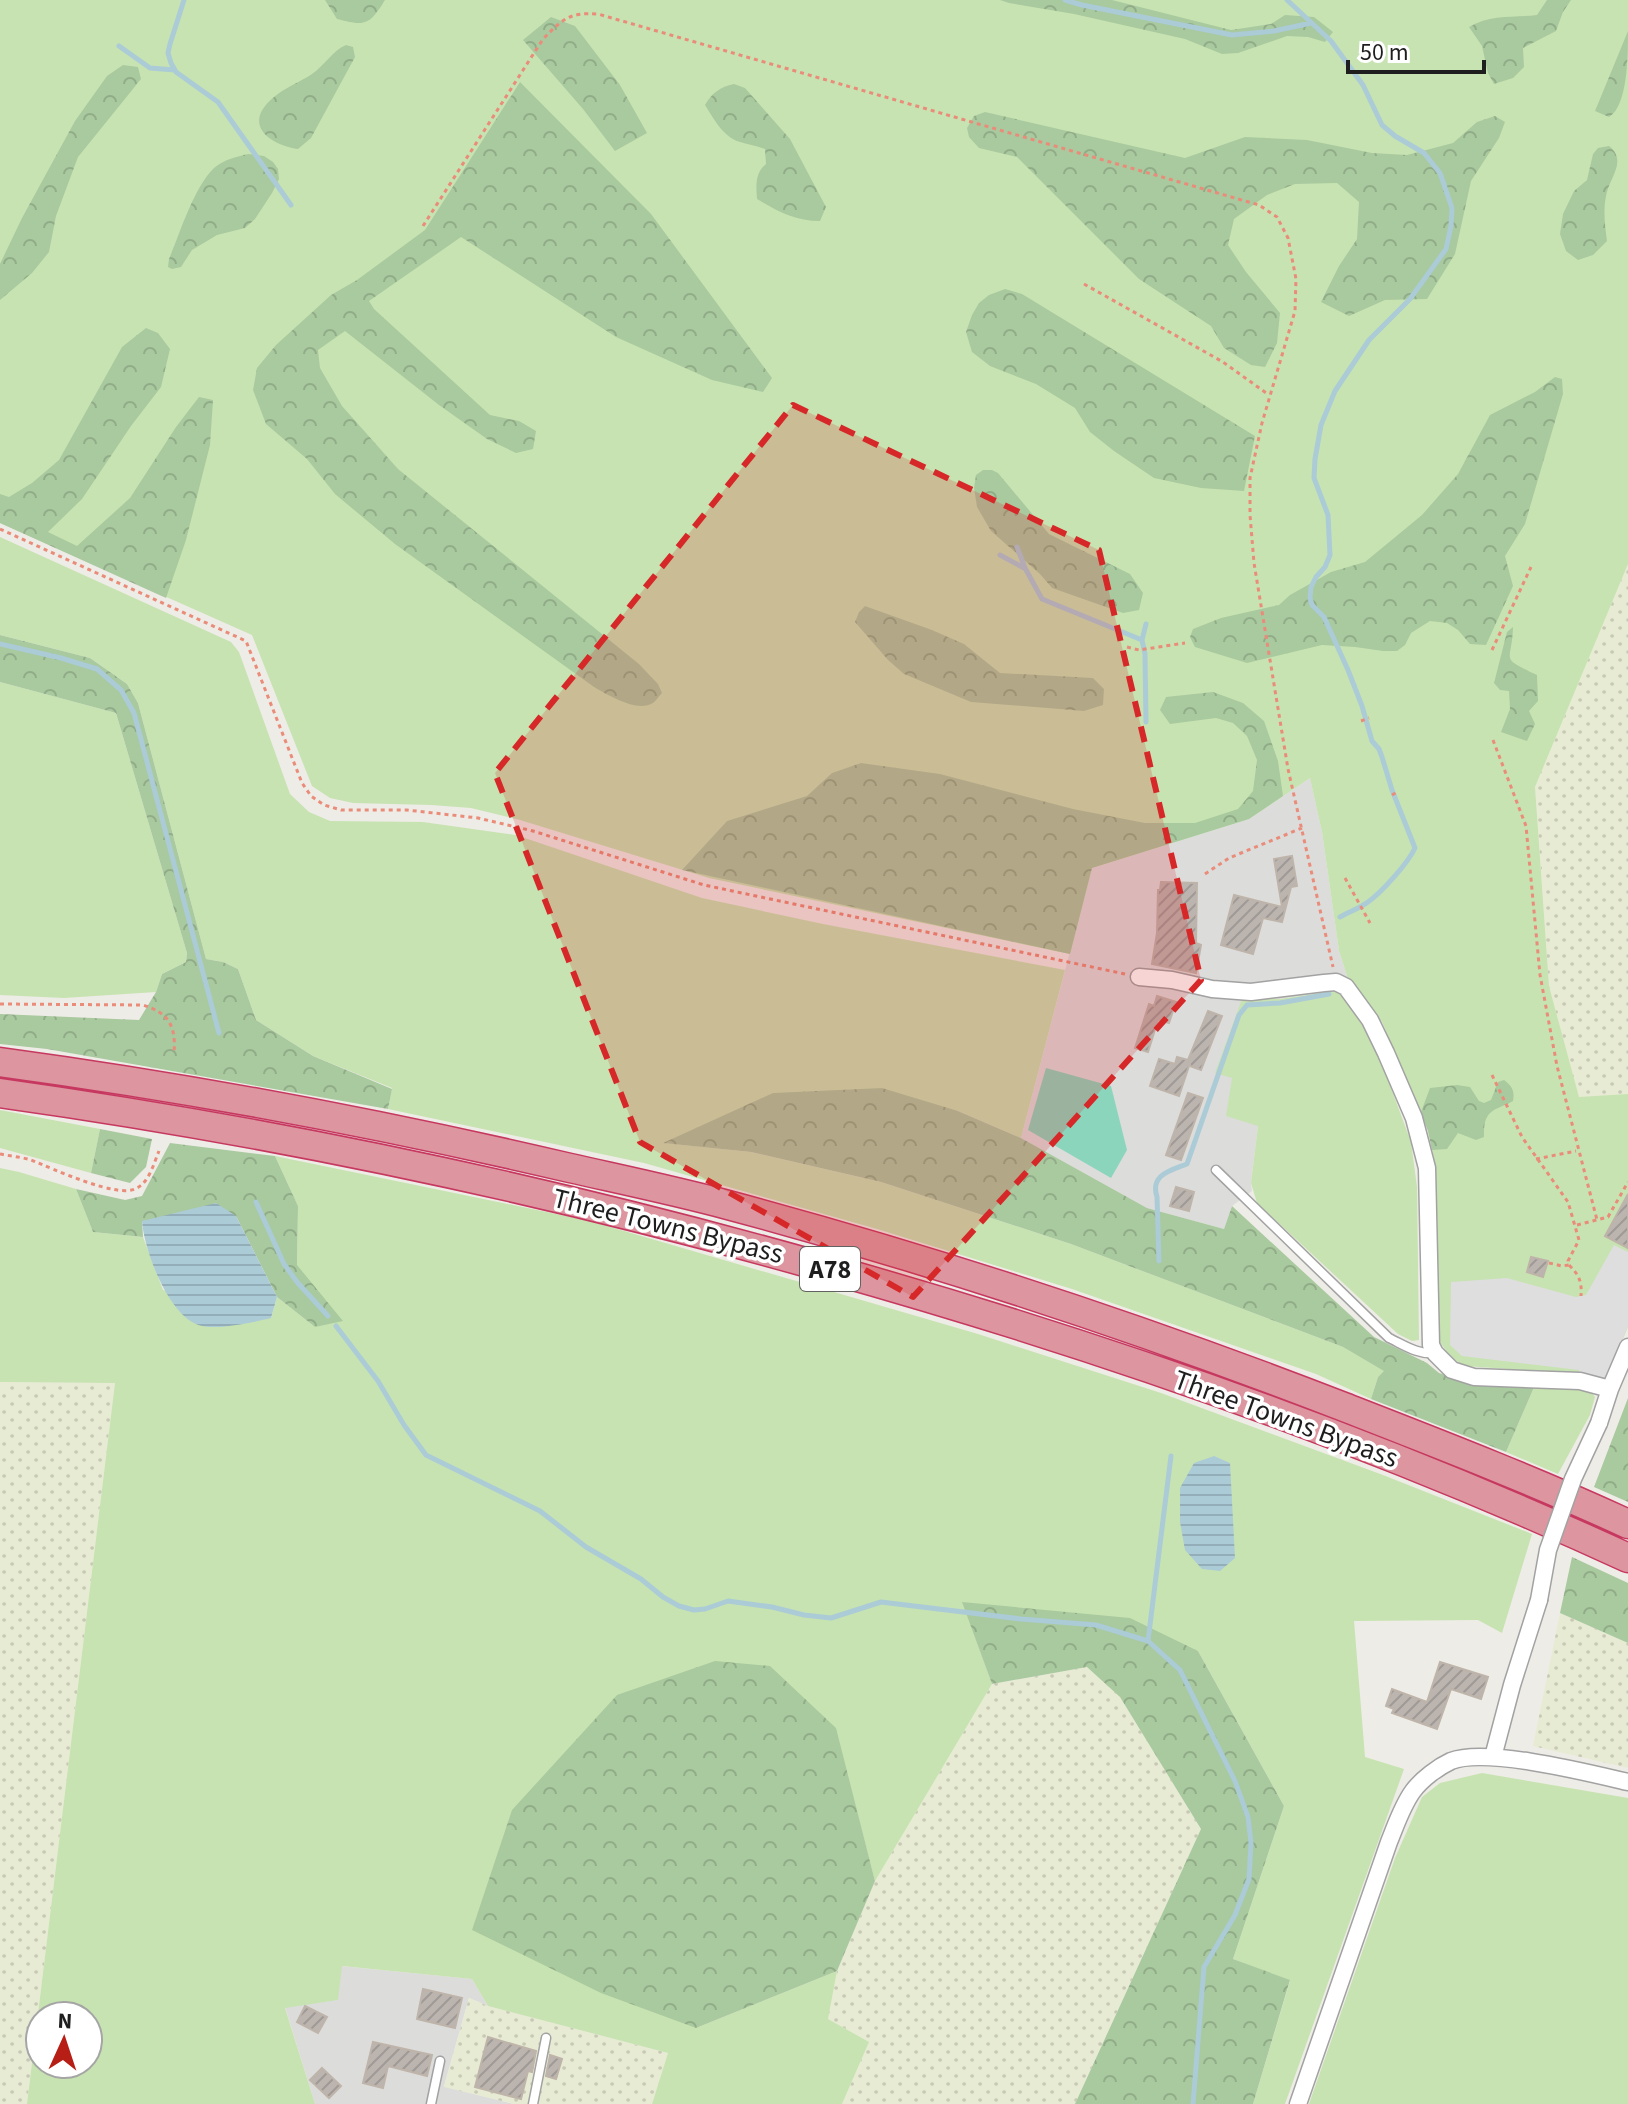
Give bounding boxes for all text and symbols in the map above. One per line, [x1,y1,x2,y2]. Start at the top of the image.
scale bar [1348,24,1484,74]
text: 50 m [1360,35,1409,70]
street label: Three Towns Bypass [549,1178,787,1274]
road number: A78 [800,1247,860,1291]
street label: Three Towns Bypass [1168,1360,1404,1478]
north arrow [24,2000,104,2080]
text: N [57,2005,73,2037]

